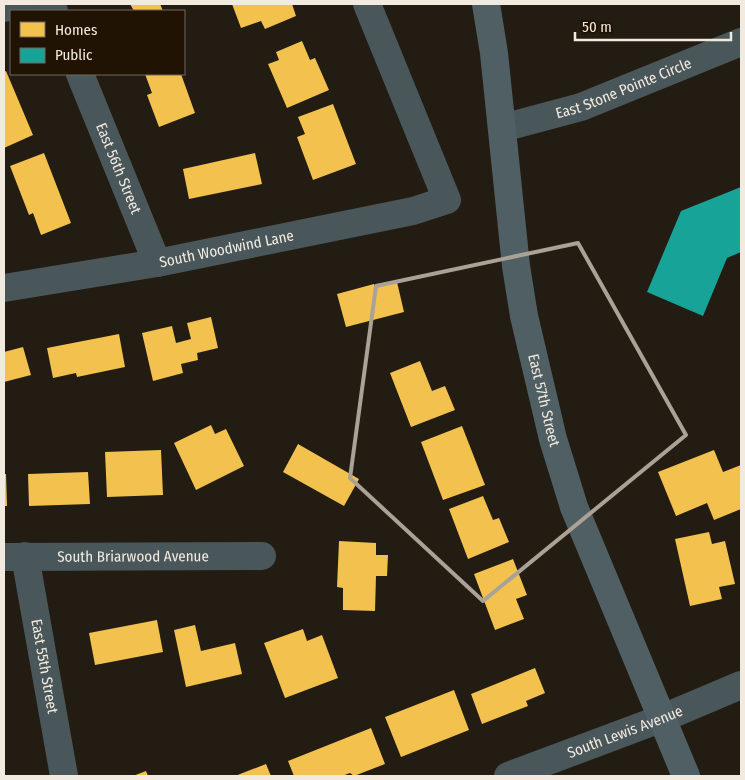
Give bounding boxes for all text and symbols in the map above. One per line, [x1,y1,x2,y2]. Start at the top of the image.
legend [10,10,185,75]
scale bar [575,10,731,42]
text: 50 m [582,18,612,36]
text: Homes [55,21,97,39]
text: Public [55,46,93,64]
street label: East Stone Pointe Circle [554,54,694,122]
street label: East 56th Street [92,120,145,217]
street label: South Woodwind Lane [158,226,295,271]
street label: East 57th Street [524,352,564,449]
street label: South Briarwood Avenue [57,547,209,566]
street label: East 55th Street [27,618,62,715]
street label: South Lewis Avenue [565,702,685,762]

